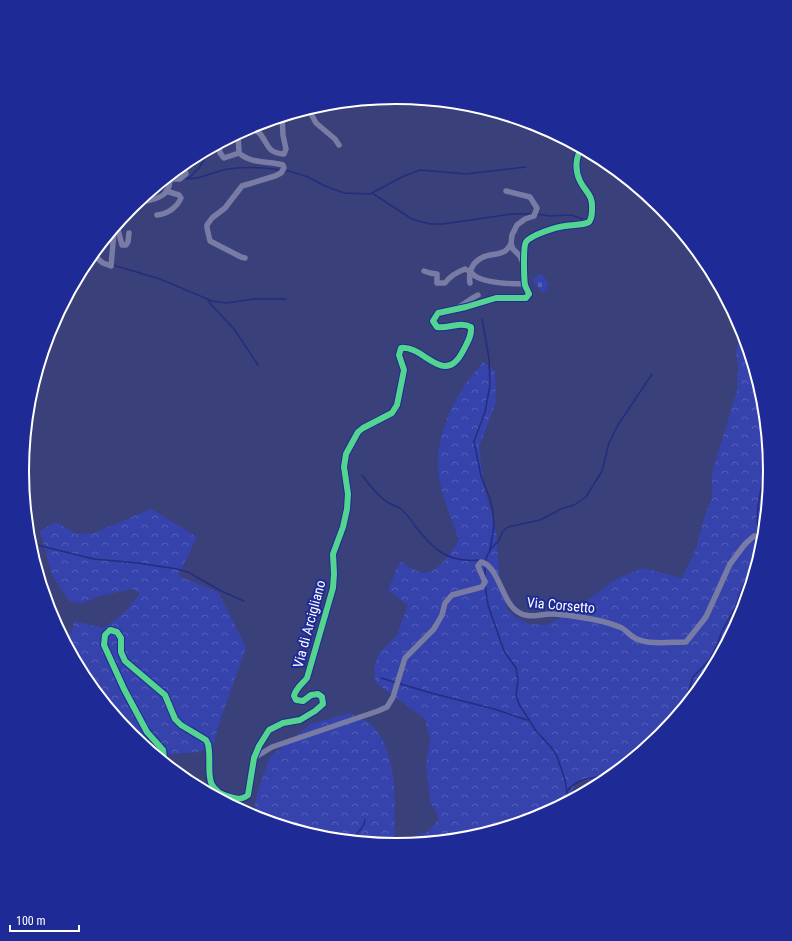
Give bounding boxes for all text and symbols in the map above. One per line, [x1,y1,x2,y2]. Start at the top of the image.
street label: Via di Arcigliano [290,578,328,670]
street label: Via Corsetto [526,594,596,616]
scale bar [10,907,79,933]
text: 100 m [16,914,46,928]

